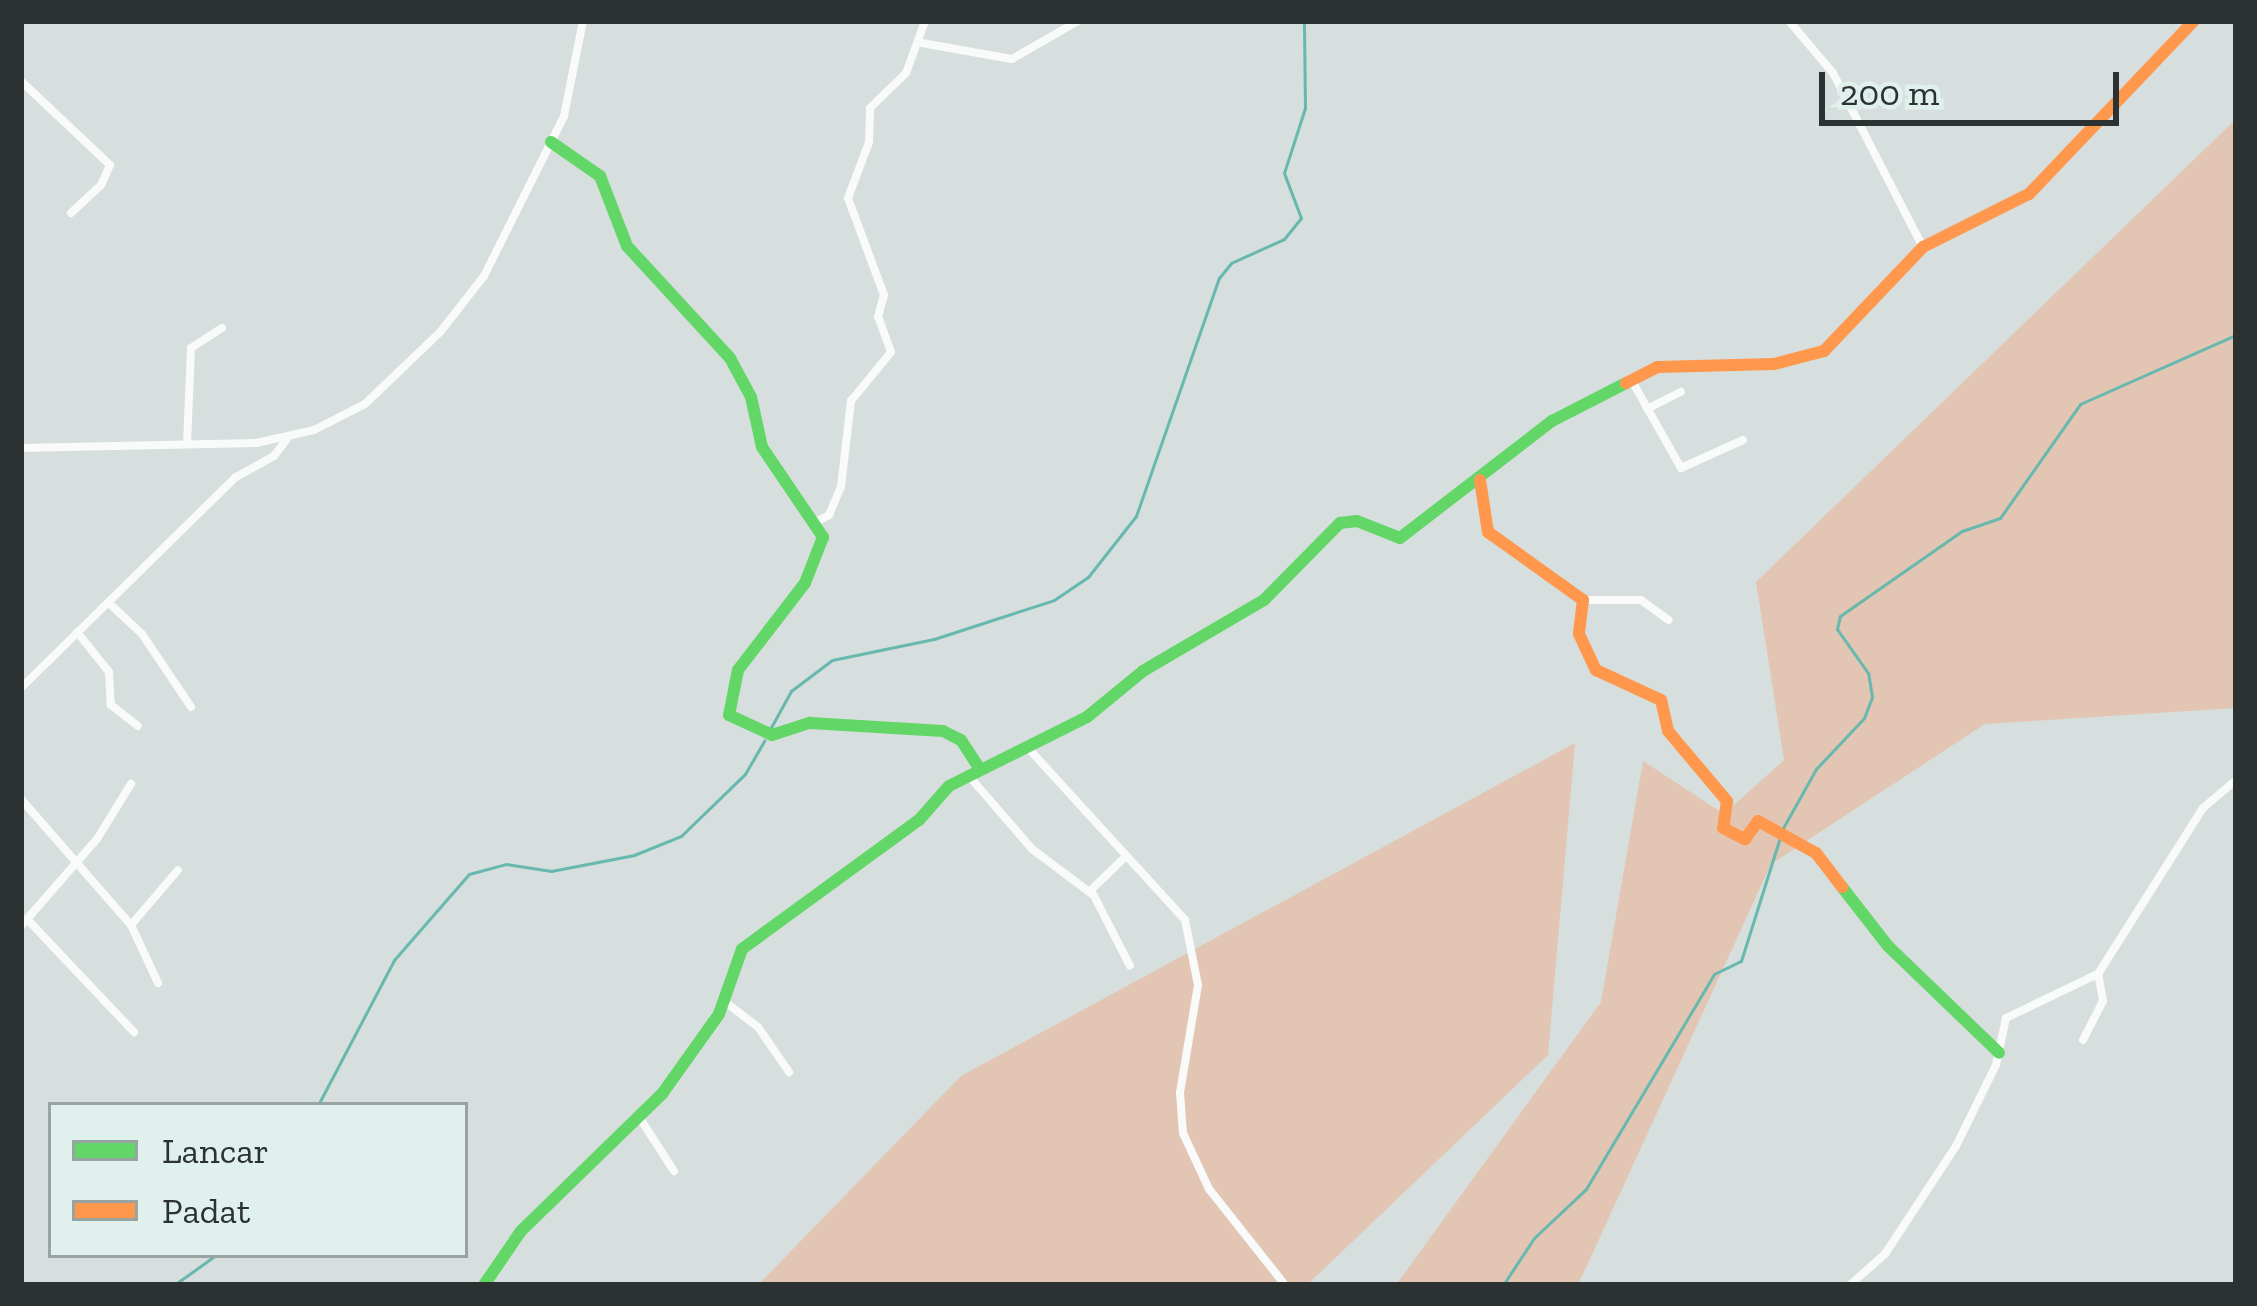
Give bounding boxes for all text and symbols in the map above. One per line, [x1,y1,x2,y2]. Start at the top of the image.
scale bar [1825,48,2125,122]
text: 200 m [1840,71,1939,114]
legend [48,1102,468,1258]
text: Lancar [162,1129,269,1172]
text: Padat [162,1189,250,1232]

